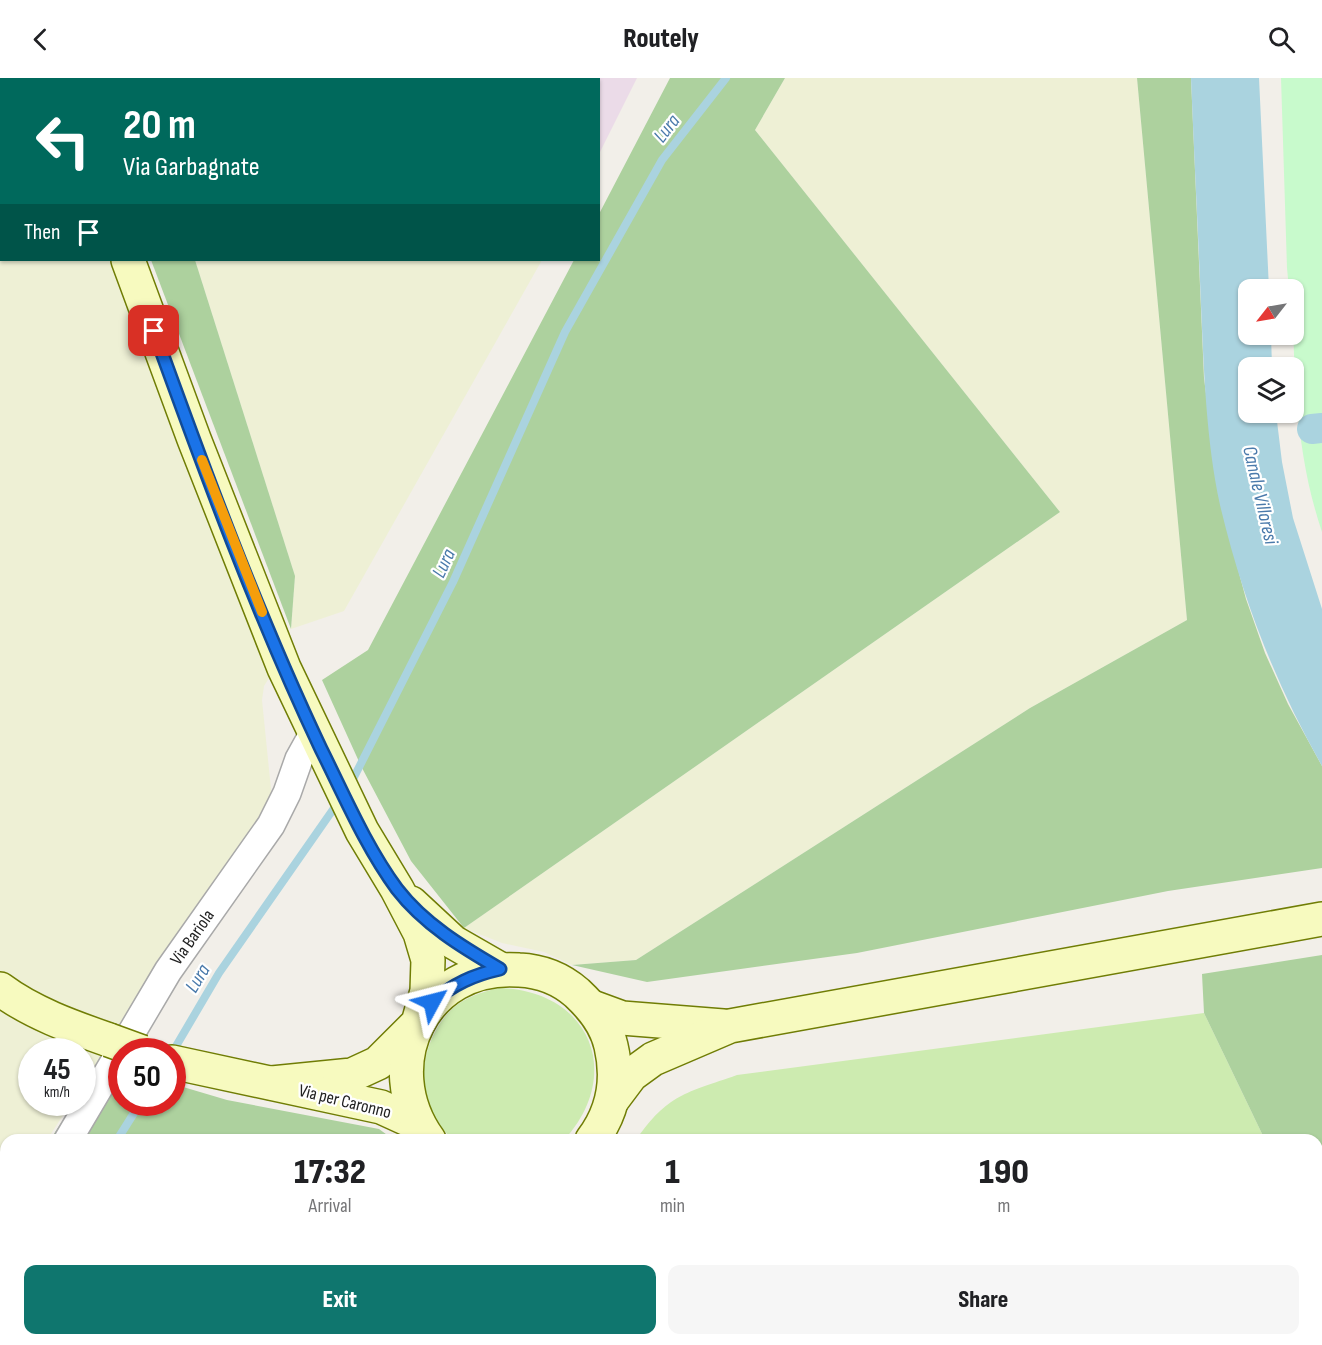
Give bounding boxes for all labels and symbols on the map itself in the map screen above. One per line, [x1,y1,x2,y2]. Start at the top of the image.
water label: Lura [648,110,685,147]
north arrow [1238,279,1304,345]
pin [128,305,179,356]
water label: Canale Villoresi [1237,444,1283,548]
water label: Lura [427,545,461,582]
street label: Via Bariola [166,906,219,969]
water label: Lura [180,960,216,997]
position arrow [400,970,464,1034]
speed limit sign: 50 [108,1038,186,1116]
street label: Via per Caronno [296,1080,393,1123]

